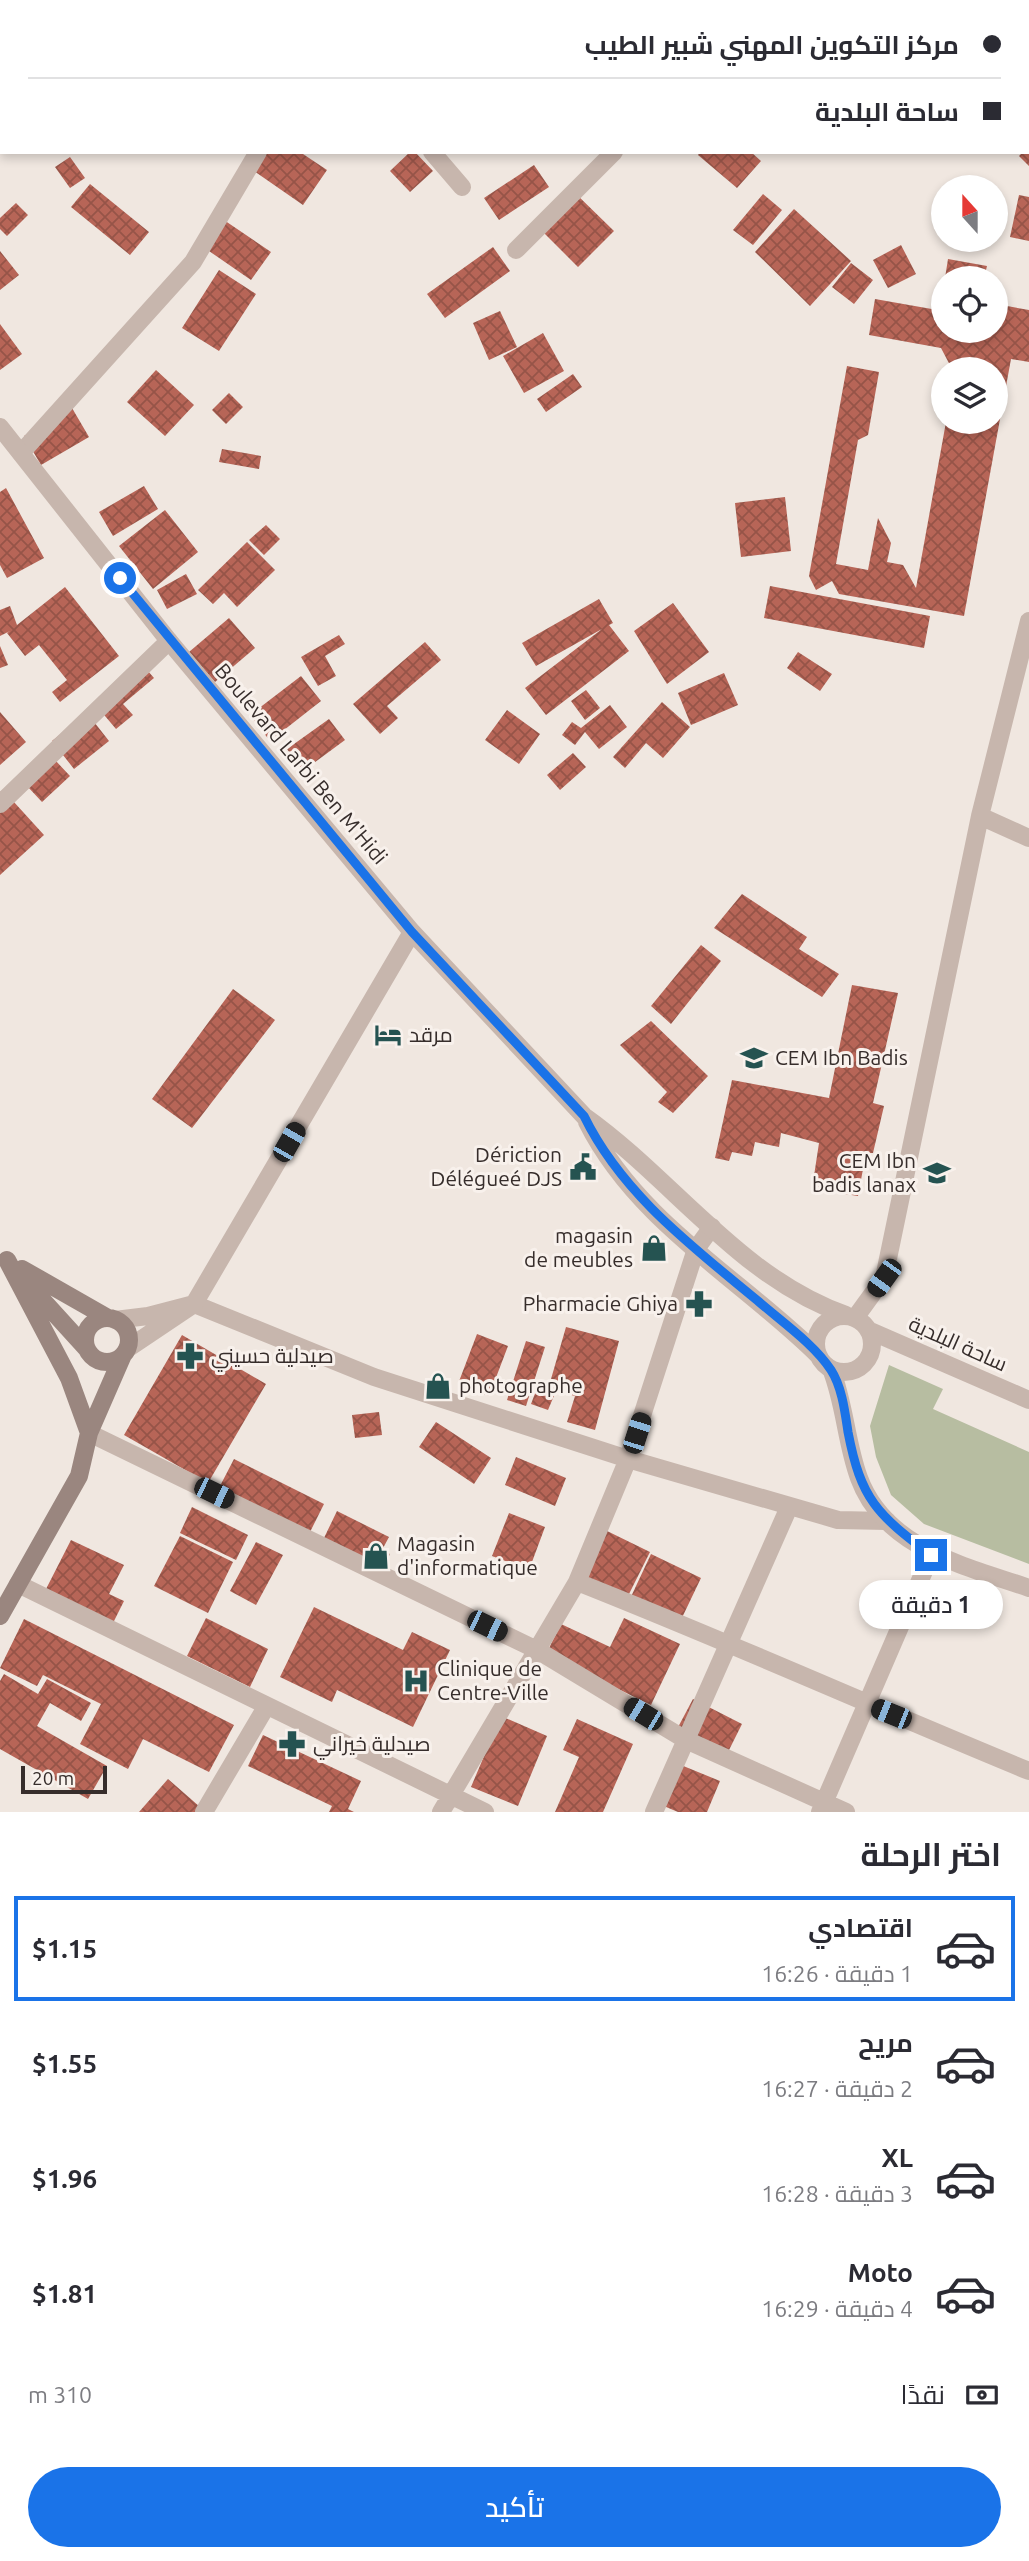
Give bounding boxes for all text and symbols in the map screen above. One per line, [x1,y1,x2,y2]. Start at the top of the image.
text: مركز التكوين المهني شبير الطيب [585,30,959,59]
text: ساحة البلدية [815,97,959,126]
north arrow [931,175,1008,252]
map controls [931,175,1008,434]
button: locate [931,266,1008,343]
button: layers [931,357,1008,434]
route start [104,562,136,594]
street label: Boulevard Larbi Ben M'Hidi [211,658,393,869]
hotel icon: مرقد [373,1020,403,1050]
place label: مرقد [409,1022,453,1047]
school or university icon: CEM Ibn Badis [739,1043,769,1073]
place label: CEM Ibn Badis [775,1045,908,1069]
car [270,1119,309,1165]
place label: Dériction Délégueé DJS [431,1142,562,1190]
place label: CEM Ibn badis lanax [812,1148,916,1196]
public building icon: Dériction Délégueé DJS [568,1152,598,1182]
school or university icon: CEM Ibn badis lanax [922,1158,952,1188]
place label: magasin de meubles [524,1223,633,1271]
shop icon: magasin de meubles [639,1233,669,1263]
car [864,1255,905,1301]
pharmacy icon: Pharmacie Ghiya [684,1289,714,1319]
place label: Pharmacie Ghiya [523,1291,678,1315]
street label: ساحة البلدية [905,1311,1011,1375]
pharmacy icon: صيدلية حسيني [175,1341,205,1371]
place label: صيدلية حسيني [211,1343,334,1372]
shop icon: photographe [423,1371,453,1401]
place label: photographe [459,1373,583,1397]
car [621,1410,654,1456]
car [191,1474,238,1512]
place label: Magasin d'informatique [397,1531,538,1579]
route end [915,1539,947,1571]
shop icon: Magasin d'informatique [361,1541,391,1571]
callout: 1 دقيقة [859,1580,1003,1628]
text: 1 دقيقة [891,1592,971,1617]
car [464,1607,511,1645]
place label: Clinique de Centre-Ville [437,1656,549,1704]
hospital icon: Clinique de Centre-Ville [401,1666,431,1696]
car [620,1694,667,1734]
car [868,1696,915,1732]
pharmacy icon: صيدلية خيراني [277,1729,307,1759]
place label: صيدلية خيراني [313,1731,430,1760]
scale bar [21,1763,107,1795]
text: 20 m [32,1767,74,1789]
text: اختر الرحلة [860,1836,1001,1872]
text: اقتصادي [808,1913,913,1942]
icon: car [934,1917,997,1980]
text: $1.15 [32,1934,97,1963]
text: 1 دقيقة · 16:26 [761,1961,913,1986]
text: مريح [858,2028,913,2057]
icon: car [934,2032,997,2095]
text: $1.55 [32,2049,97,2078]
text: 2 دقيقة · 16:27 [761,2076,913,2101]
text: XL [882,2143,913,2172]
icon: car [934,2147,997,2210]
text: $1.96 [32,2164,97,2193]
text: 3 دقيقة · 16:28 [761,2181,913,2206]
text: Moto [848,2258,913,2287]
icon: car [934,2262,997,2325]
text: $1.81 [32,2279,97,2308]
text: 4 دقيقة · 16:29 [761,2296,913,2321]
icon: cash [963,2376,1001,2414]
text: نقدًا [901,2380,945,2409]
text: 310 m [28,2382,92,2407]
button: تأكيد [28,2467,1001,2547]

